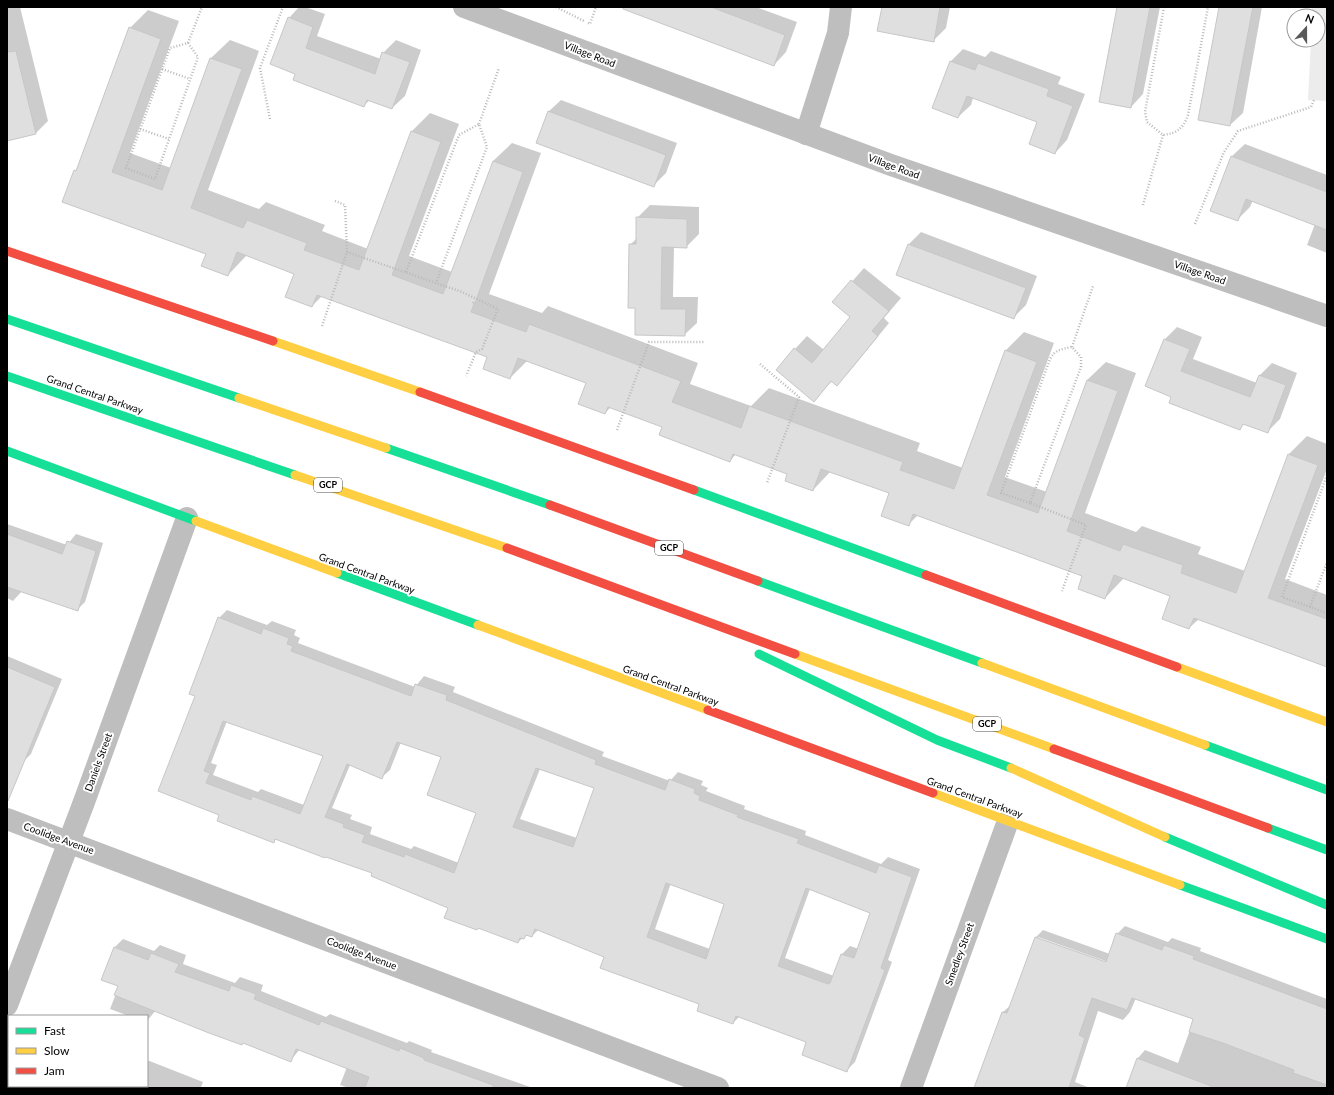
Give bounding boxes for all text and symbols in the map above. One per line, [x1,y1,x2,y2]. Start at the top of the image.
north arrow [1286,8,1326,48]
text: N [1303,11,1316,26]
street label: Village Road [563,39,617,69]
street label: Village Road [867,151,921,181]
street label: Village Road [1173,258,1227,286]
street label: Grand Central Parkway [45,372,146,416]
road number: GCP [314,478,342,492]
road number: GCP [655,541,683,555]
street label: Grand Central Parkway [317,550,417,596]
street label: Grand Central Parkway [621,662,721,708]
road number: GCP [973,717,1001,731]
street label: Daniels Street [82,731,114,793]
street label: Grand Central Parkway [925,774,1025,820]
street label: Coolidge Avenue [22,820,96,856]
street label: Smedley Street [942,921,976,987]
street label: Coolidge Avenue [325,934,399,972]
legend [8,1015,148,1087]
text: Fast [44,1023,66,1038]
text: Slow [44,1043,70,1058]
text: Jam [44,1063,65,1078]

